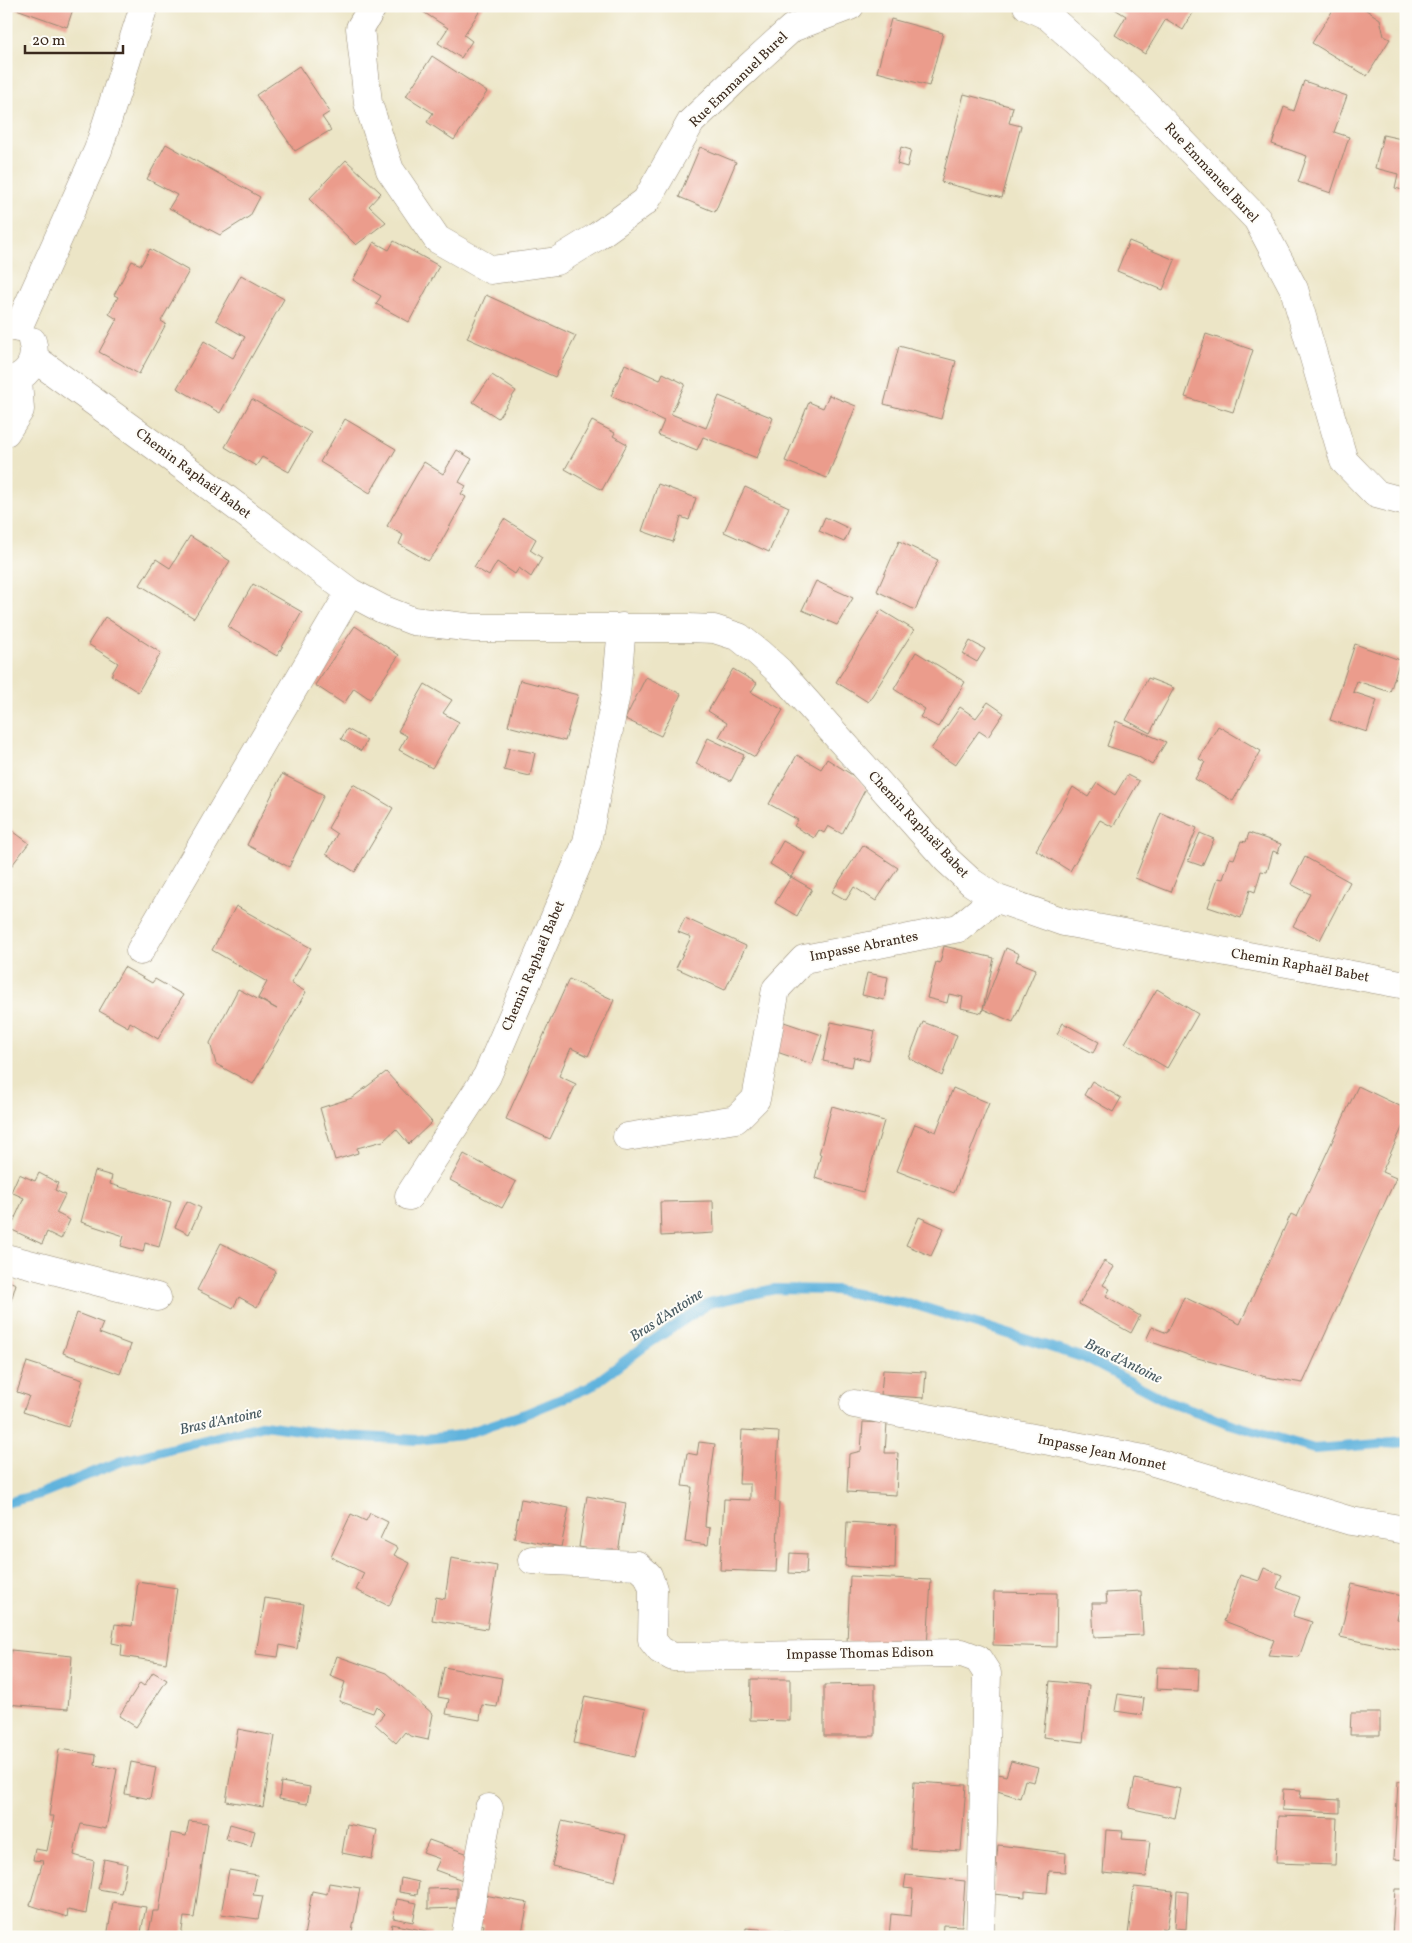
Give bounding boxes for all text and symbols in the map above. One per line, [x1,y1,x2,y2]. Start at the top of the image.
scale bar [25,22,122,54]
street label: Rue Emmanuel Burel [686,28,792,132]
text: 20 m [32,31,65,52]
street label: Rue Emmanuel Burel [1160,119,1262,227]
street label: Chemin Raphaël Babet [131,424,255,524]
street label: Chemin Raphaël Babet [863,767,973,883]
street label: Chemin Raphaël Babet [498,898,570,1034]
street label: Impasse Abrantes [808,927,920,967]
street label: Chemin Raphaël Babet [1229,944,1371,988]
water label: Bras d'Antoine [626,1284,708,1348]
water label: Bras d'Antoine [1081,1334,1166,1390]
water label: Bras d'Antoine [178,1403,265,1441]
street label: Impasse Jean Monnet [1036,1430,1168,1476]
street label: Impasse Thomas Edison [786,1643,934,1665]

